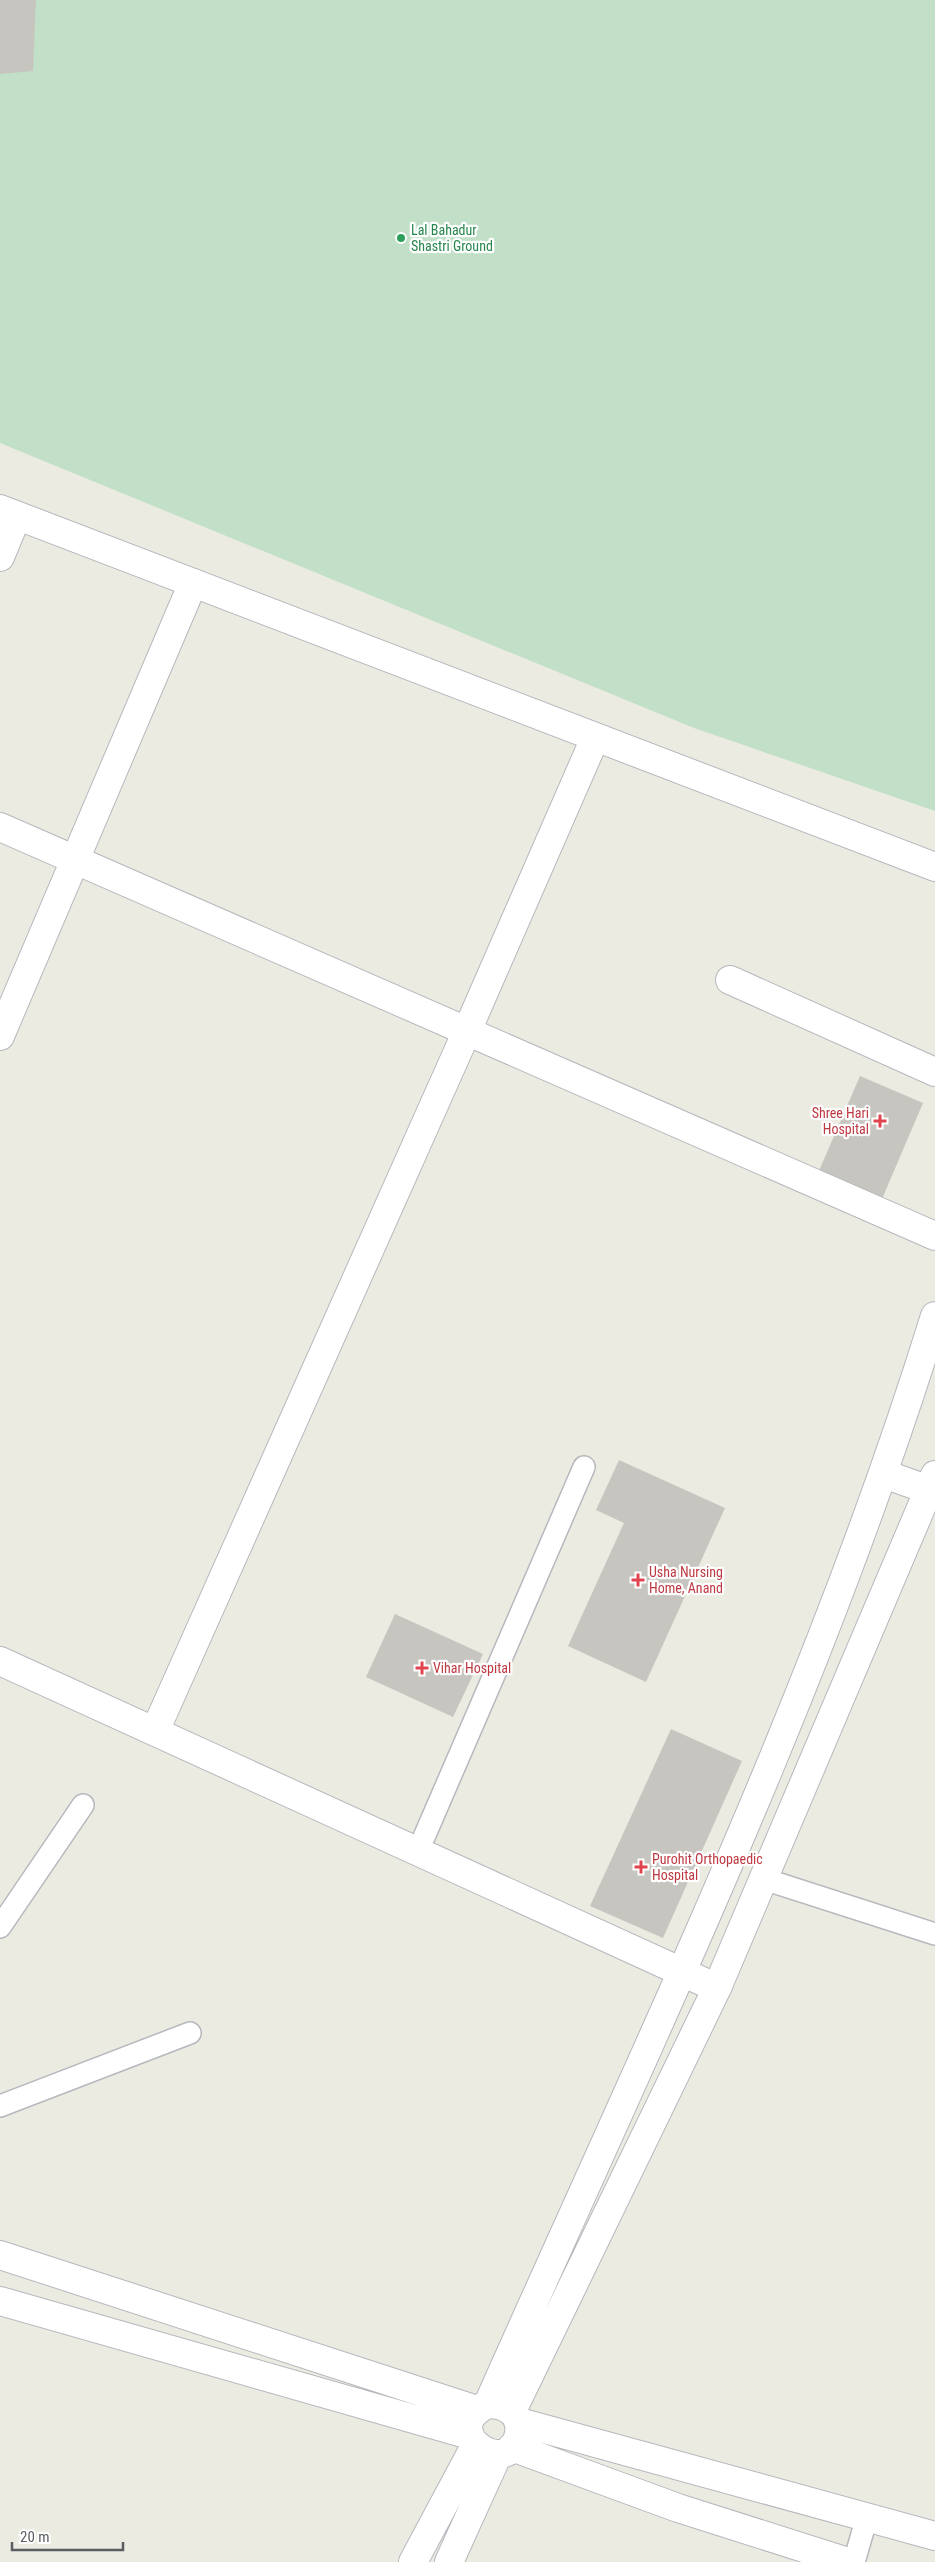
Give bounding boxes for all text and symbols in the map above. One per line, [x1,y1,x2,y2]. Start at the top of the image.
place label: Lal Bahadur Shastri Ground [411,222,493,254]
marker: Lal Bahadur Shastri Ground [395,232,407,244]
place label: Shree Hari Hospital [812,1105,869,1137]
marker: Shree Hari Hospital [873,1114,887,1128]
place label: Usha Nursing Home, Anand [649,1564,723,1596]
marker: Usha Nursing Home, Anand [631,1573,645,1587]
place label: Vihar Hospital [433,1660,511,1676]
marker: Vihar Hospital [415,1661,429,1675]
place label: Purohit Orthopaedic Hospital [652,1851,763,1883]
marker: Purohit Orthopaedic Hospital [634,1860,648,1874]
scale bar [12,2520,124,2552]
text: 20 m [20,2528,50,2546]

